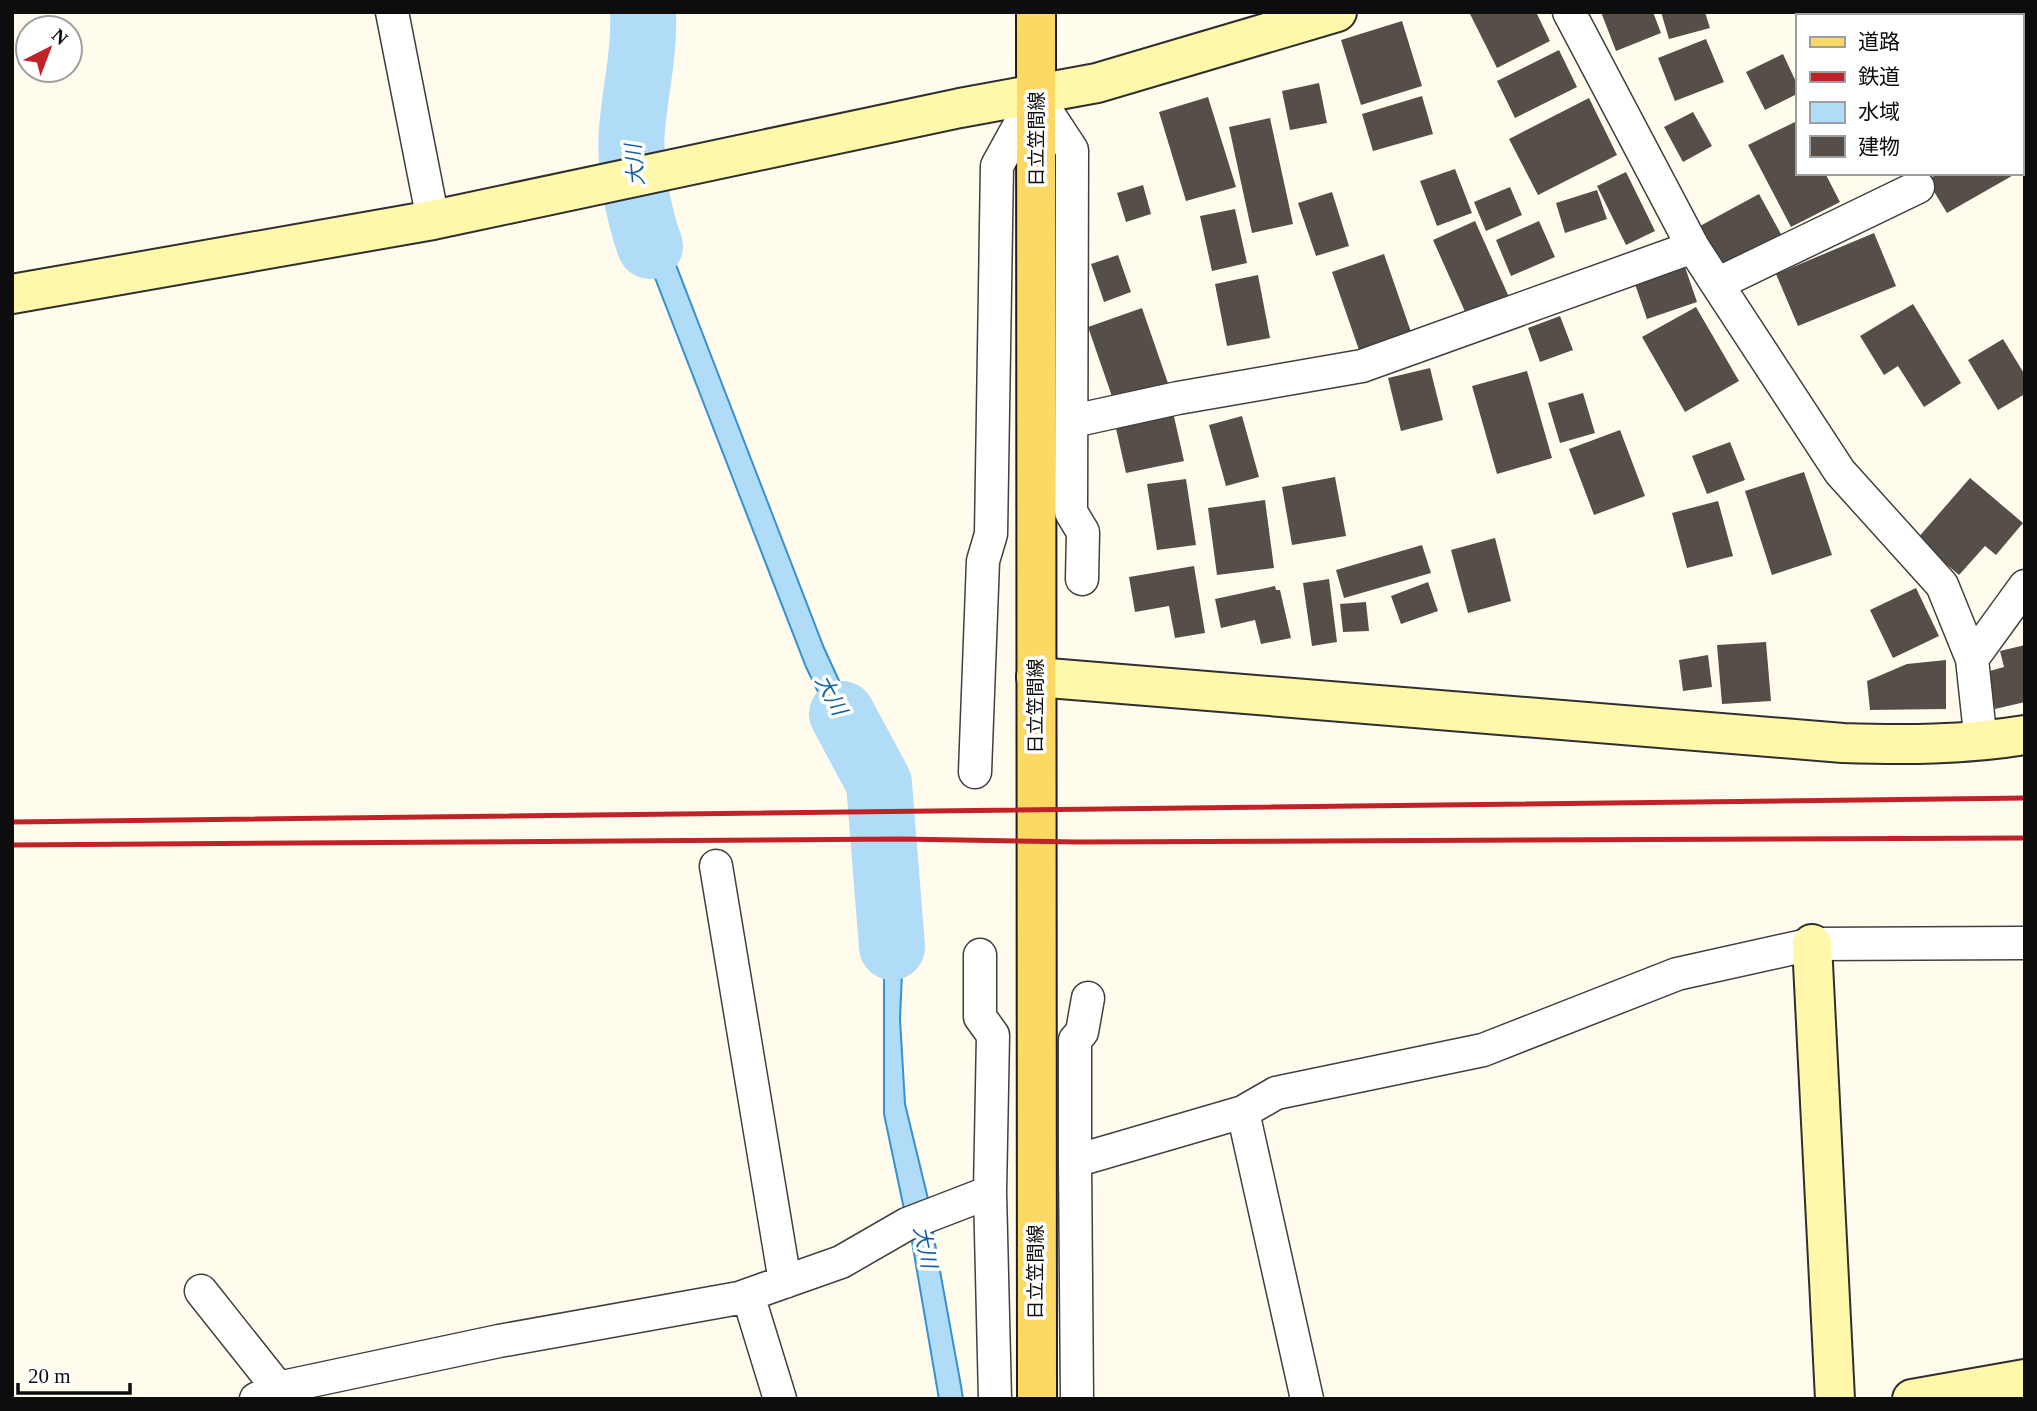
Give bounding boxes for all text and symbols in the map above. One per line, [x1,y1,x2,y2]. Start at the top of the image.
north arrow [14,14,84,84]
legend [1796,14,2023,175]
text: N [48,24,72,49]
text: 道路 [1858,30,1900,54]
text: 鉄道 [1858,65,1900,89]
street label: 日立笠間線 [1026,91,1047,187]
text: 水域 [1858,100,1900,124]
text: 建物 [1858,135,1900,159]
water label: 大川 [621,141,649,187]
street label: 日立笠間線 [1025,658,1046,754]
water label: 大川 [811,671,852,721]
water label: 大川 [909,1224,942,1272]
street label: 日立笠間線 [1025,1224,1046,1320]
scale bar [18,1352,130,1396]
text: 20 m [28,1364,71,1388]

